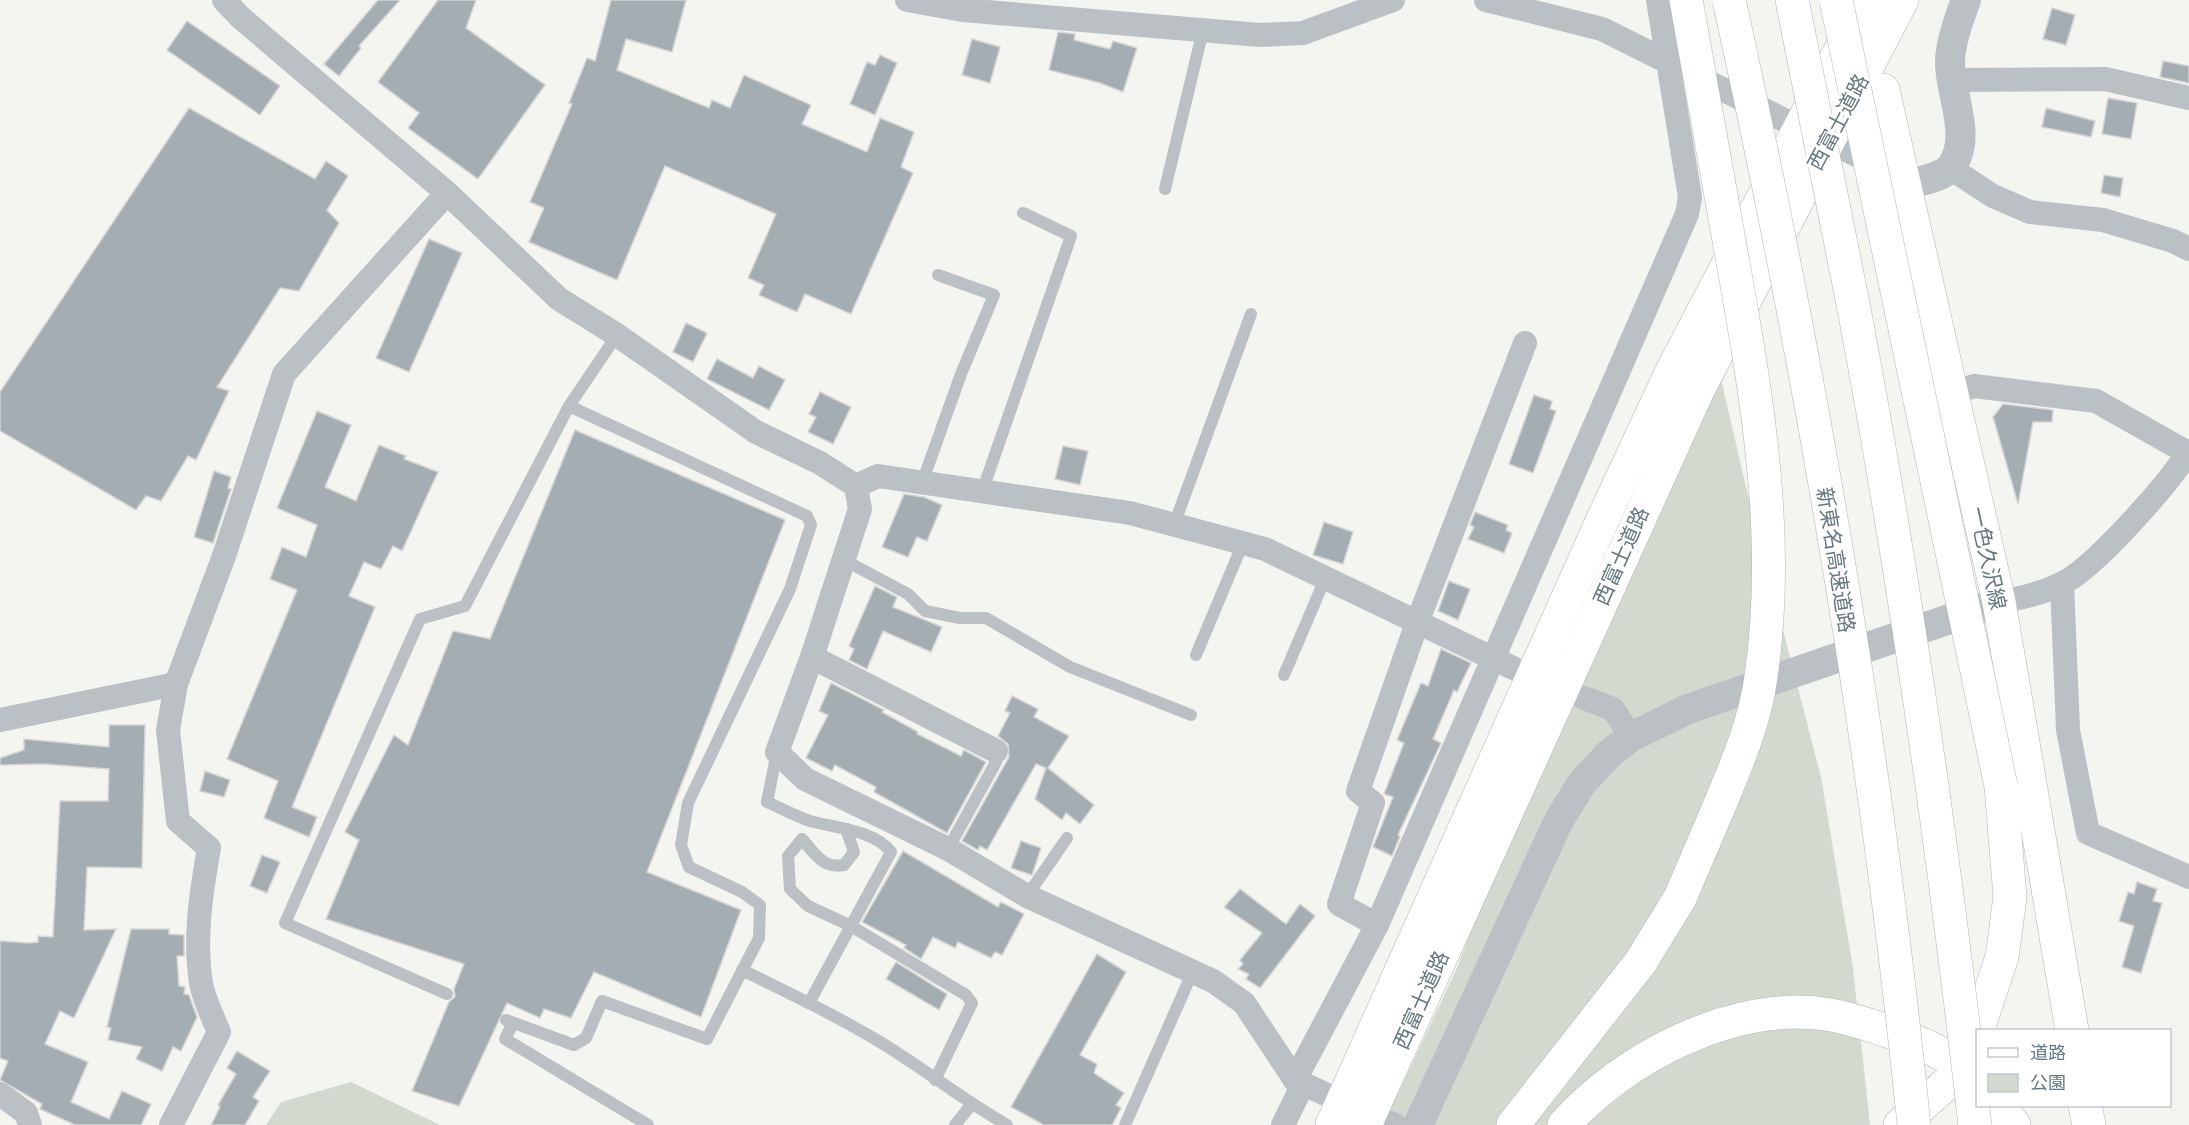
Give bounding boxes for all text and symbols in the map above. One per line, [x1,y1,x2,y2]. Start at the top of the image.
street label: 西富士道路 [1803,70,1873,174]
street label: 新東名高速道路 [1813,486,1859,634]
street label: 西富士道路 [1589,503,1653,609]
street label: 一色久沢線 [1966,504,2010,612]
street label: 西富士道路 [1389,947,1453,1053]
legend [1976,1029,2171,1107]
text: 道路 [2030,1043,2066,1063]
text: 公園 [2030,1073,2066,1093]

